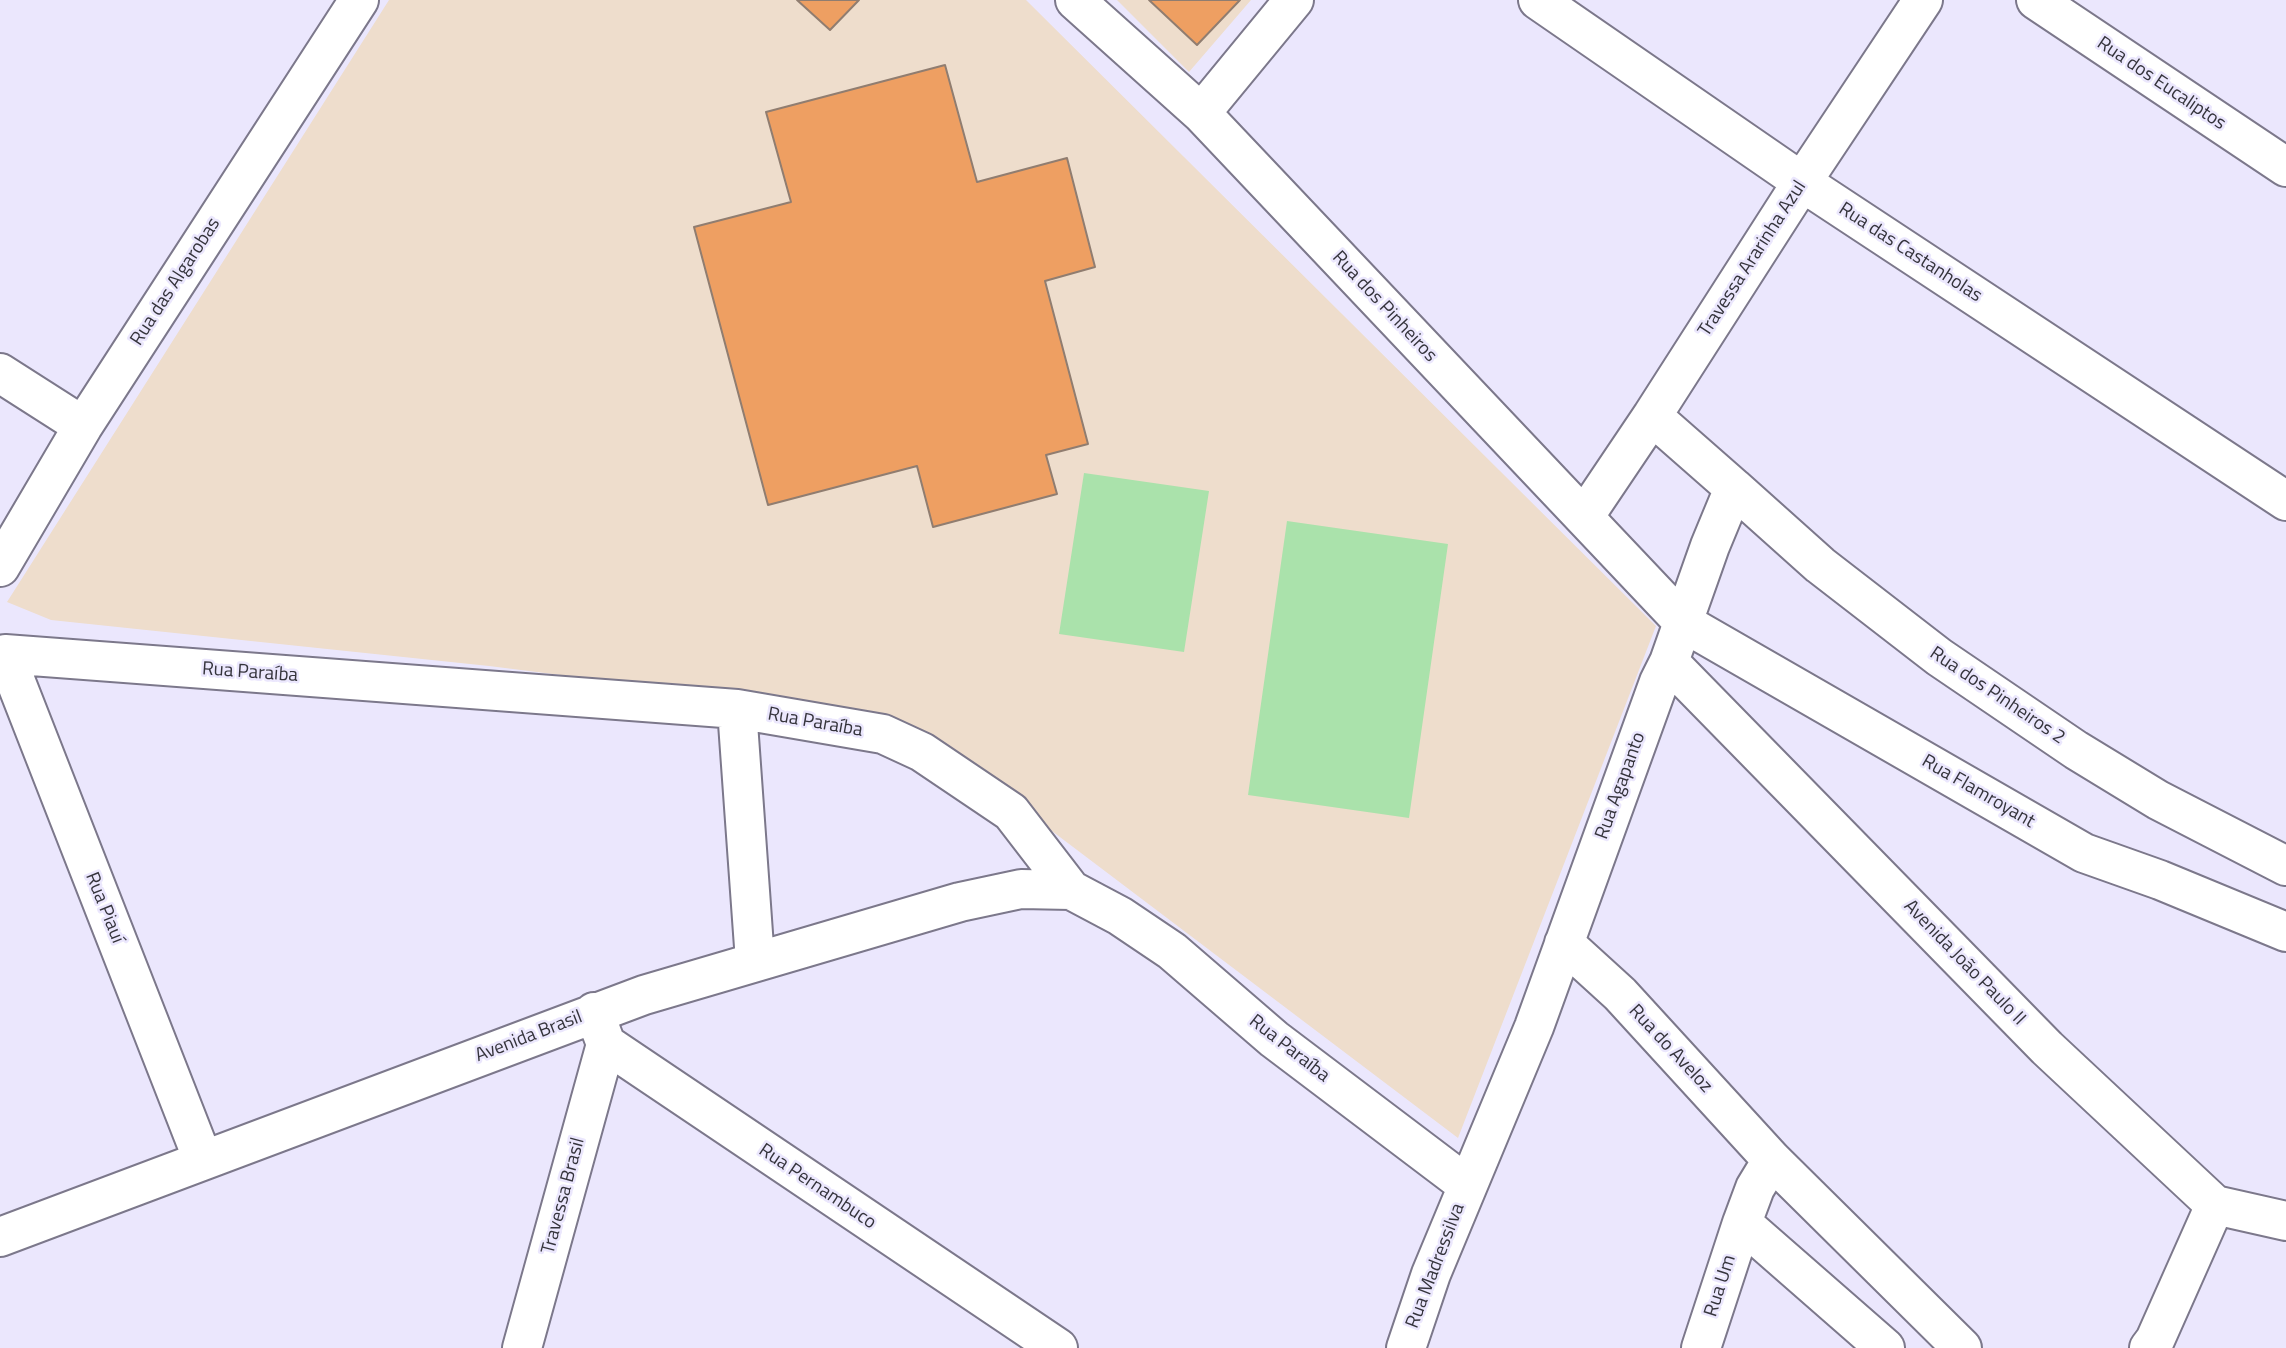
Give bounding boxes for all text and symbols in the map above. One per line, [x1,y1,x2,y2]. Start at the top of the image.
street label: Rua dos Eucaliptos [2092,32,2230,136]
street label: Travessa Ararinha Azul [1694,177,1812,341]
street label: Rua das Castanholas [1834,198,1986,308]
street label: Rua das Algarobas [126,214,226,350]
street label: Rua dos Pinheiros [1327,247,1441,367]
street label: Rua dos Pinheiros 2 [1925,642,2069,750]
street label: Rua Paraíba [201,658,299,688]
street label: Rua Paraíba [766,703,864,743]
street label: Rua Agapanto [1591,729,1651,843]
street label: Rua Flamroyant [1917,750,2039,834]
street label: Rua Piauí [79,869,129,947]
street label: Avenida João Paulo II [1898,896,2030,1030]
street label: Rua do Aveloz [1623,1000,1717,1098]
street label: Avenida Brasil [472,1006,586,1068]
street label: Rua Paraíba [1244,1010,1334,1088]
street label: Travessa Brasil [538,1135,590,1257]
street label: Rua Pernambuco [754,1139,880,1235]
street label: Rua Madressilva [1402,1200,1470,1332]
street label: Rua Um [1700,1252,1742,1320]

